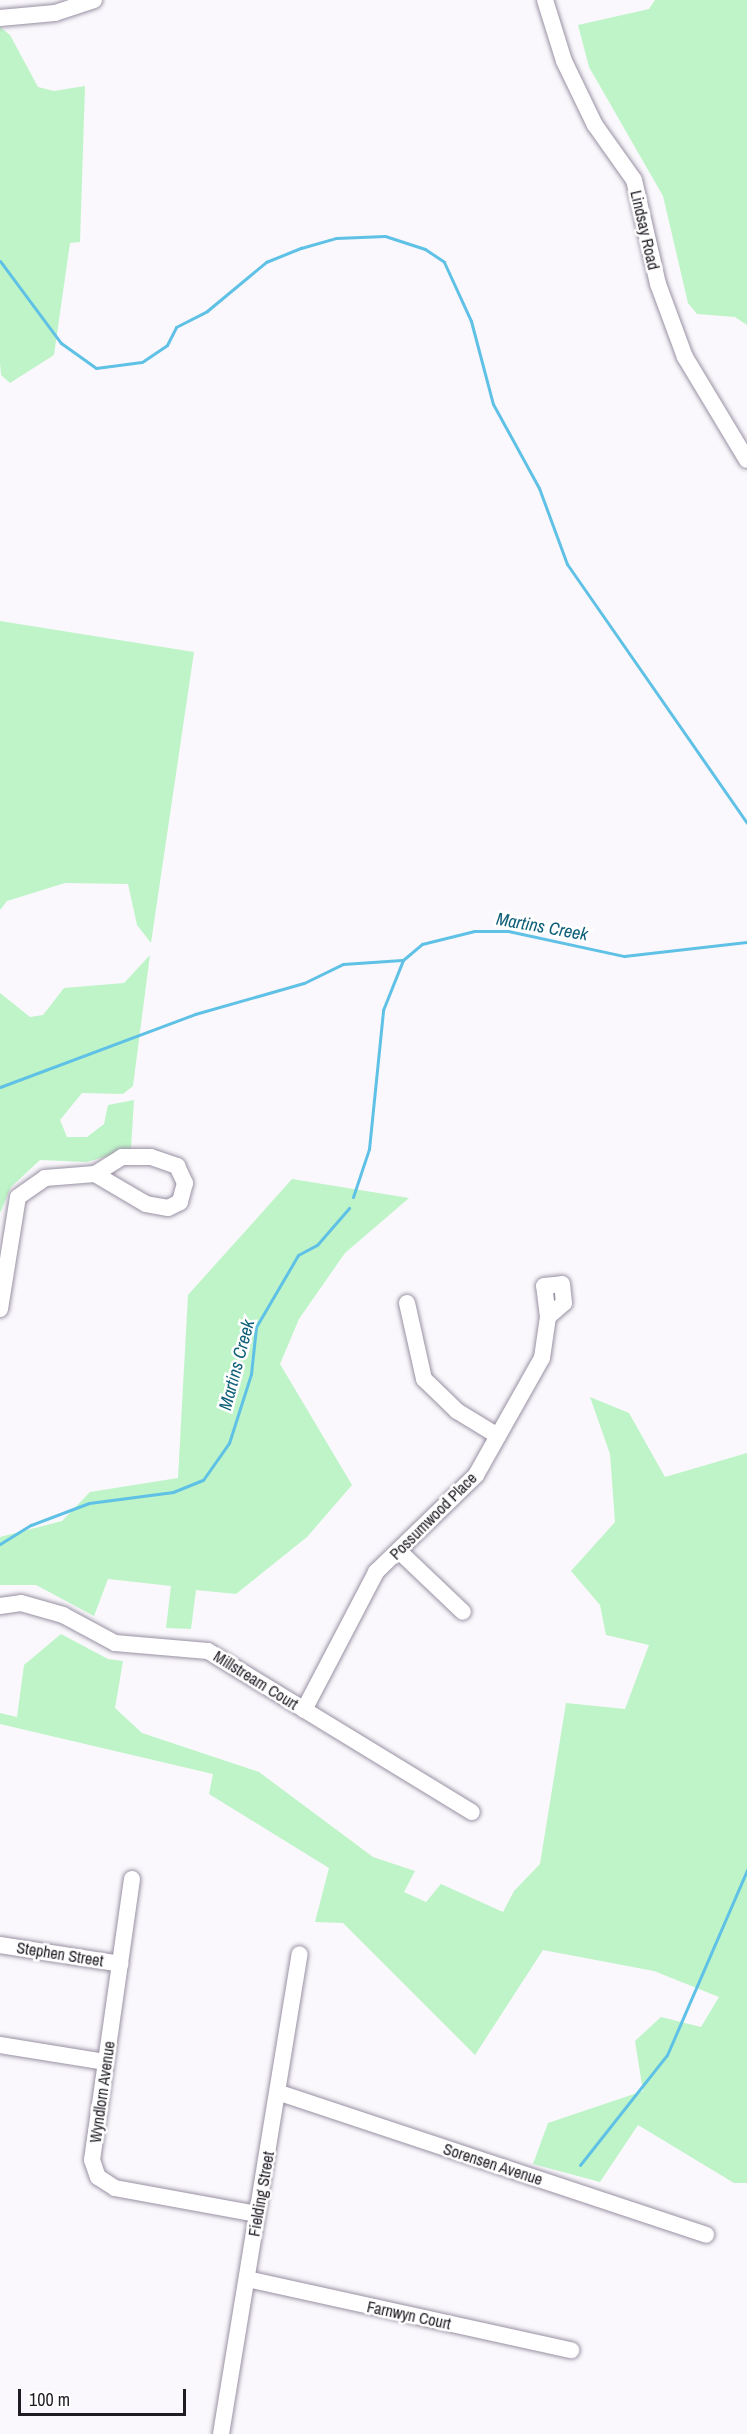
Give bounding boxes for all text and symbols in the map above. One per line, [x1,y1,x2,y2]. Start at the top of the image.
street label: Lindsay Road [627,188,663,272]
water label: Martins Creek [494,908,590,946]
water label: Martins Creek [215,1317,259,1413]
street label: Possumwood Place [385,1468,481,1564]
street label: Millstream Court [210,1646,302,1714]
street label: Stephen Street [15,1938,105,1970]
street label: Wyndlorn Avenue [85,2040,119,2144]
street label: Sorensen Avenue [441,2139,545,2189]
street label: Fielding Street [244,2150,278,2238]
street label: Farnwyn Court [365,2297,453,2333]
scale bar [21,2377,189,2415]
text: 100 m [29,2387,70,2412]

